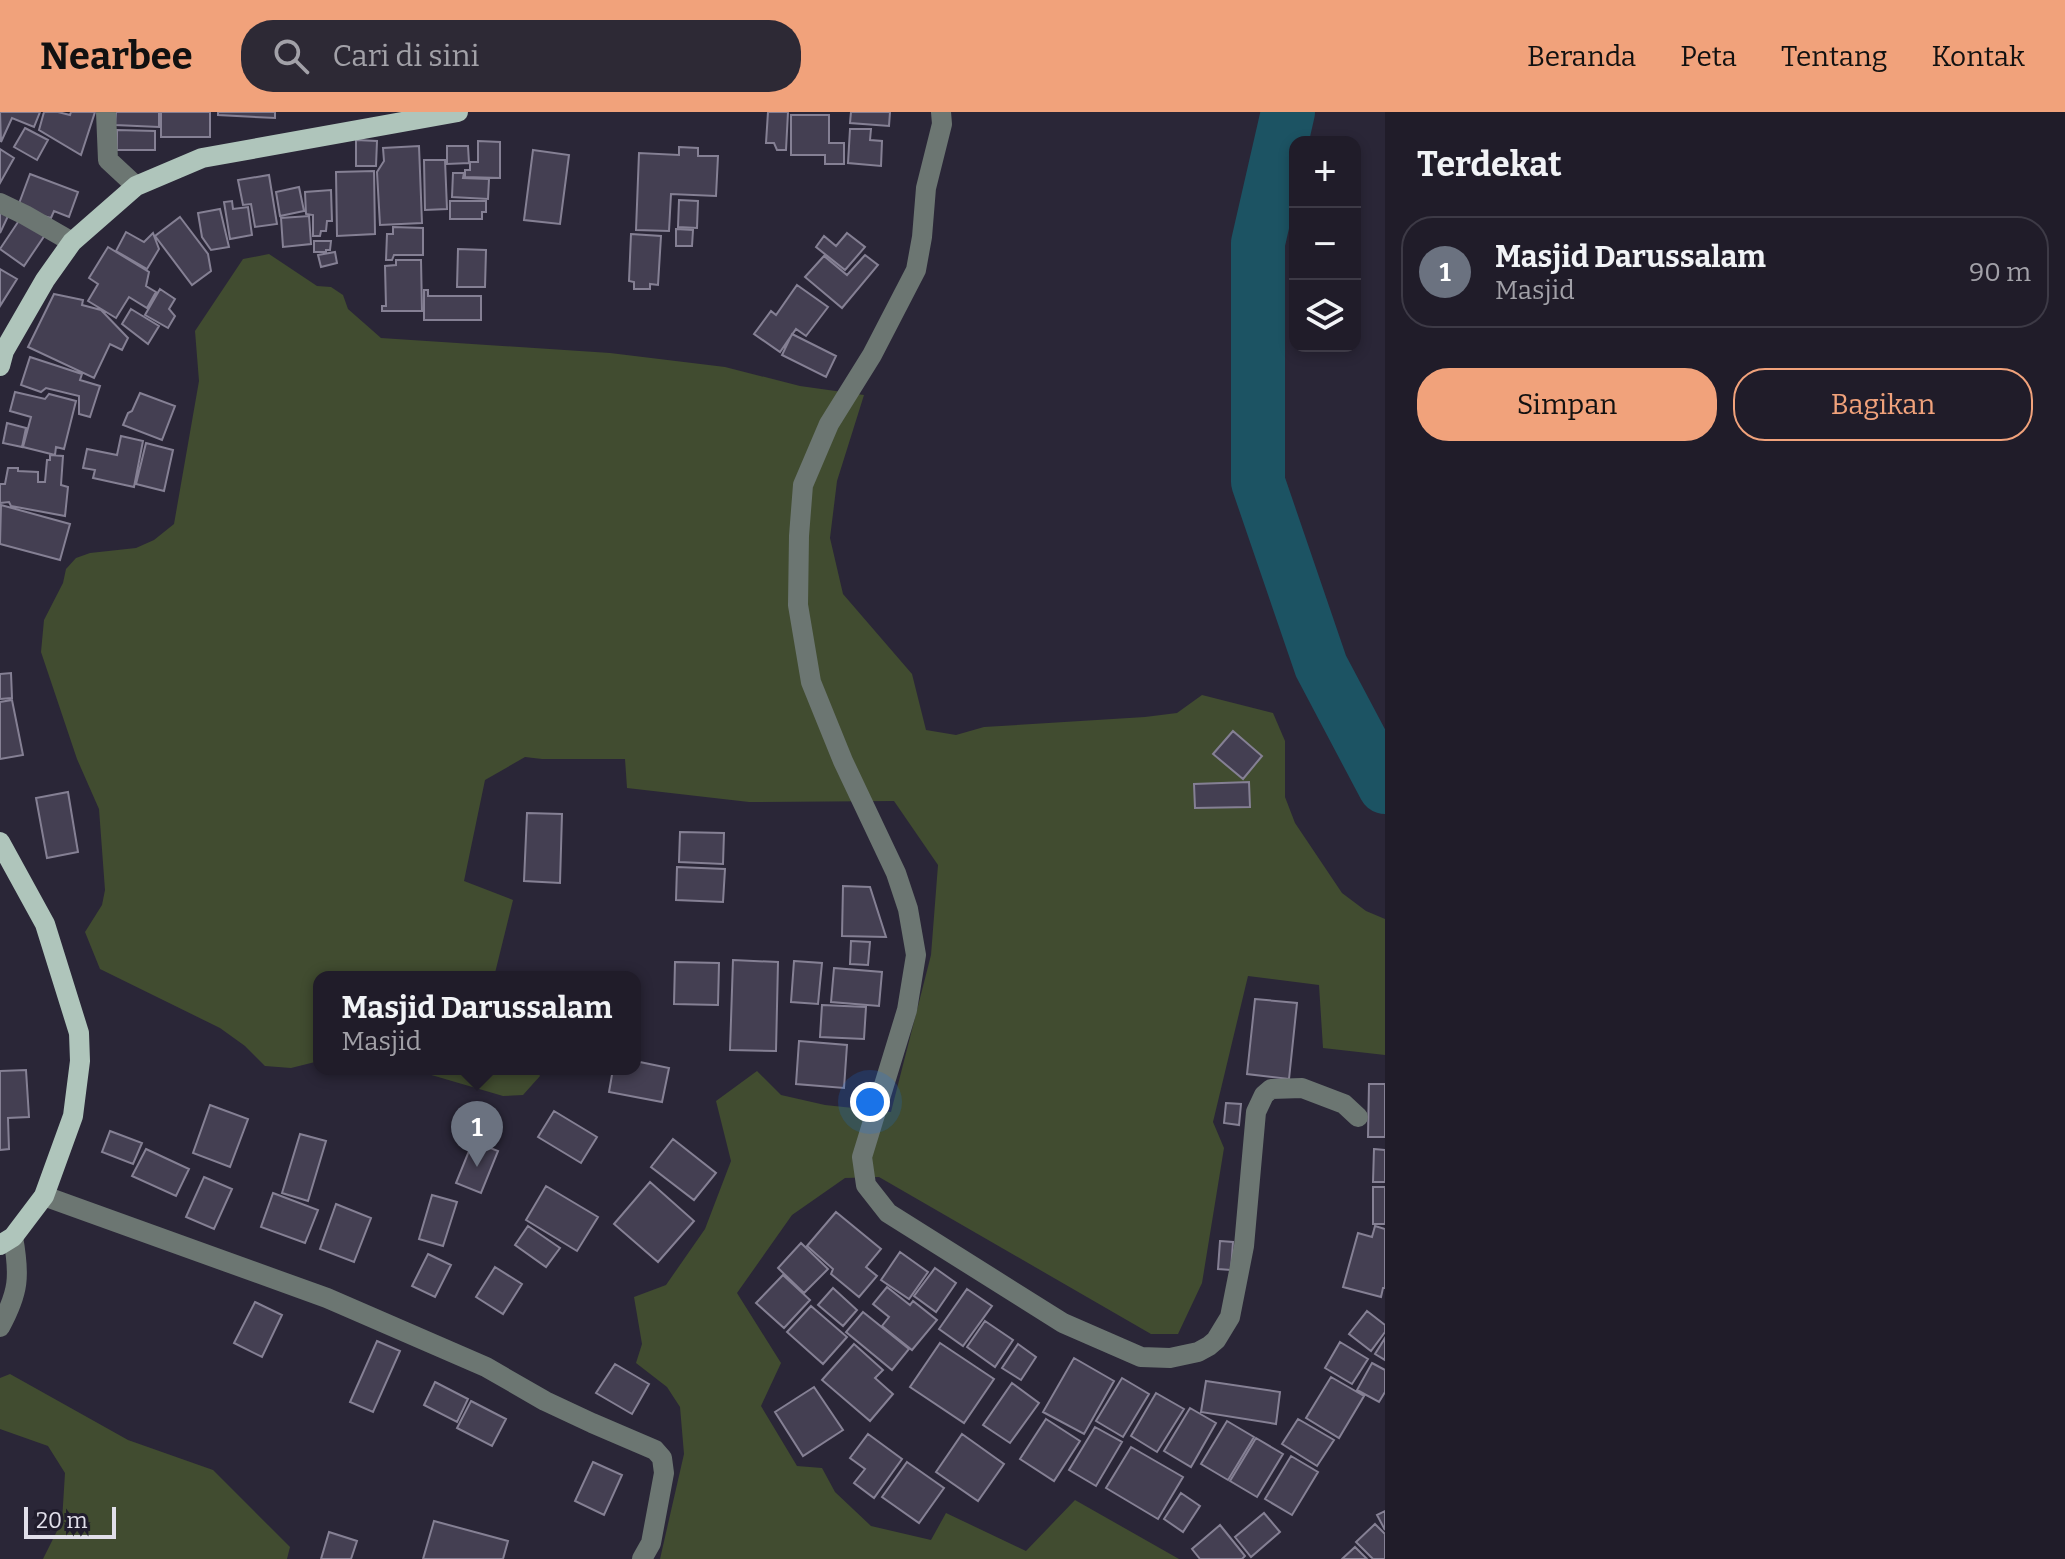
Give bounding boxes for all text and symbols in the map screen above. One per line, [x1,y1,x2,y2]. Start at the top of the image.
search box [241,20,801,92]
text: Nearbee [40,33,193,79]
icon: search [269,34,313,78]
text: Cari di sini [333,38,479,74]
text: Beranda [1527,40,1636,73]
text: Peta [1680,40,1737,73]
text: Tentang [1781,40,1887,73]
text: Kontak [1931,40,2025,73]
map controls [1289,136,1361,352]
button: + [1289,136,1361,208]
text: Terdekat [1417,144,1562,185]
button: − [1289,208,1361,280]
text: Masjid Darussalam [1495,239,1766,275]
text: 1 [1439,257,1451,288]
text: 90 m [1969,257,2031,288]
text: Masjid [1495,275,1575,306]
button: layers [1289,280,1361,352]
button: Simpan [1417,368,1717,441]
button: Bagikan [1733,368,2033,441]
popup [313,971,641,1075]
text: Masjid Darussalam [342,990,612,1026]
text: Masjid [342,1026,421,1057]
your location [850,1082,890,1122]
pin: 1 [451,1101,503,1167]
scale bar [24,1503,116,1539]
text: 20 m [36,1507,87,1534]

